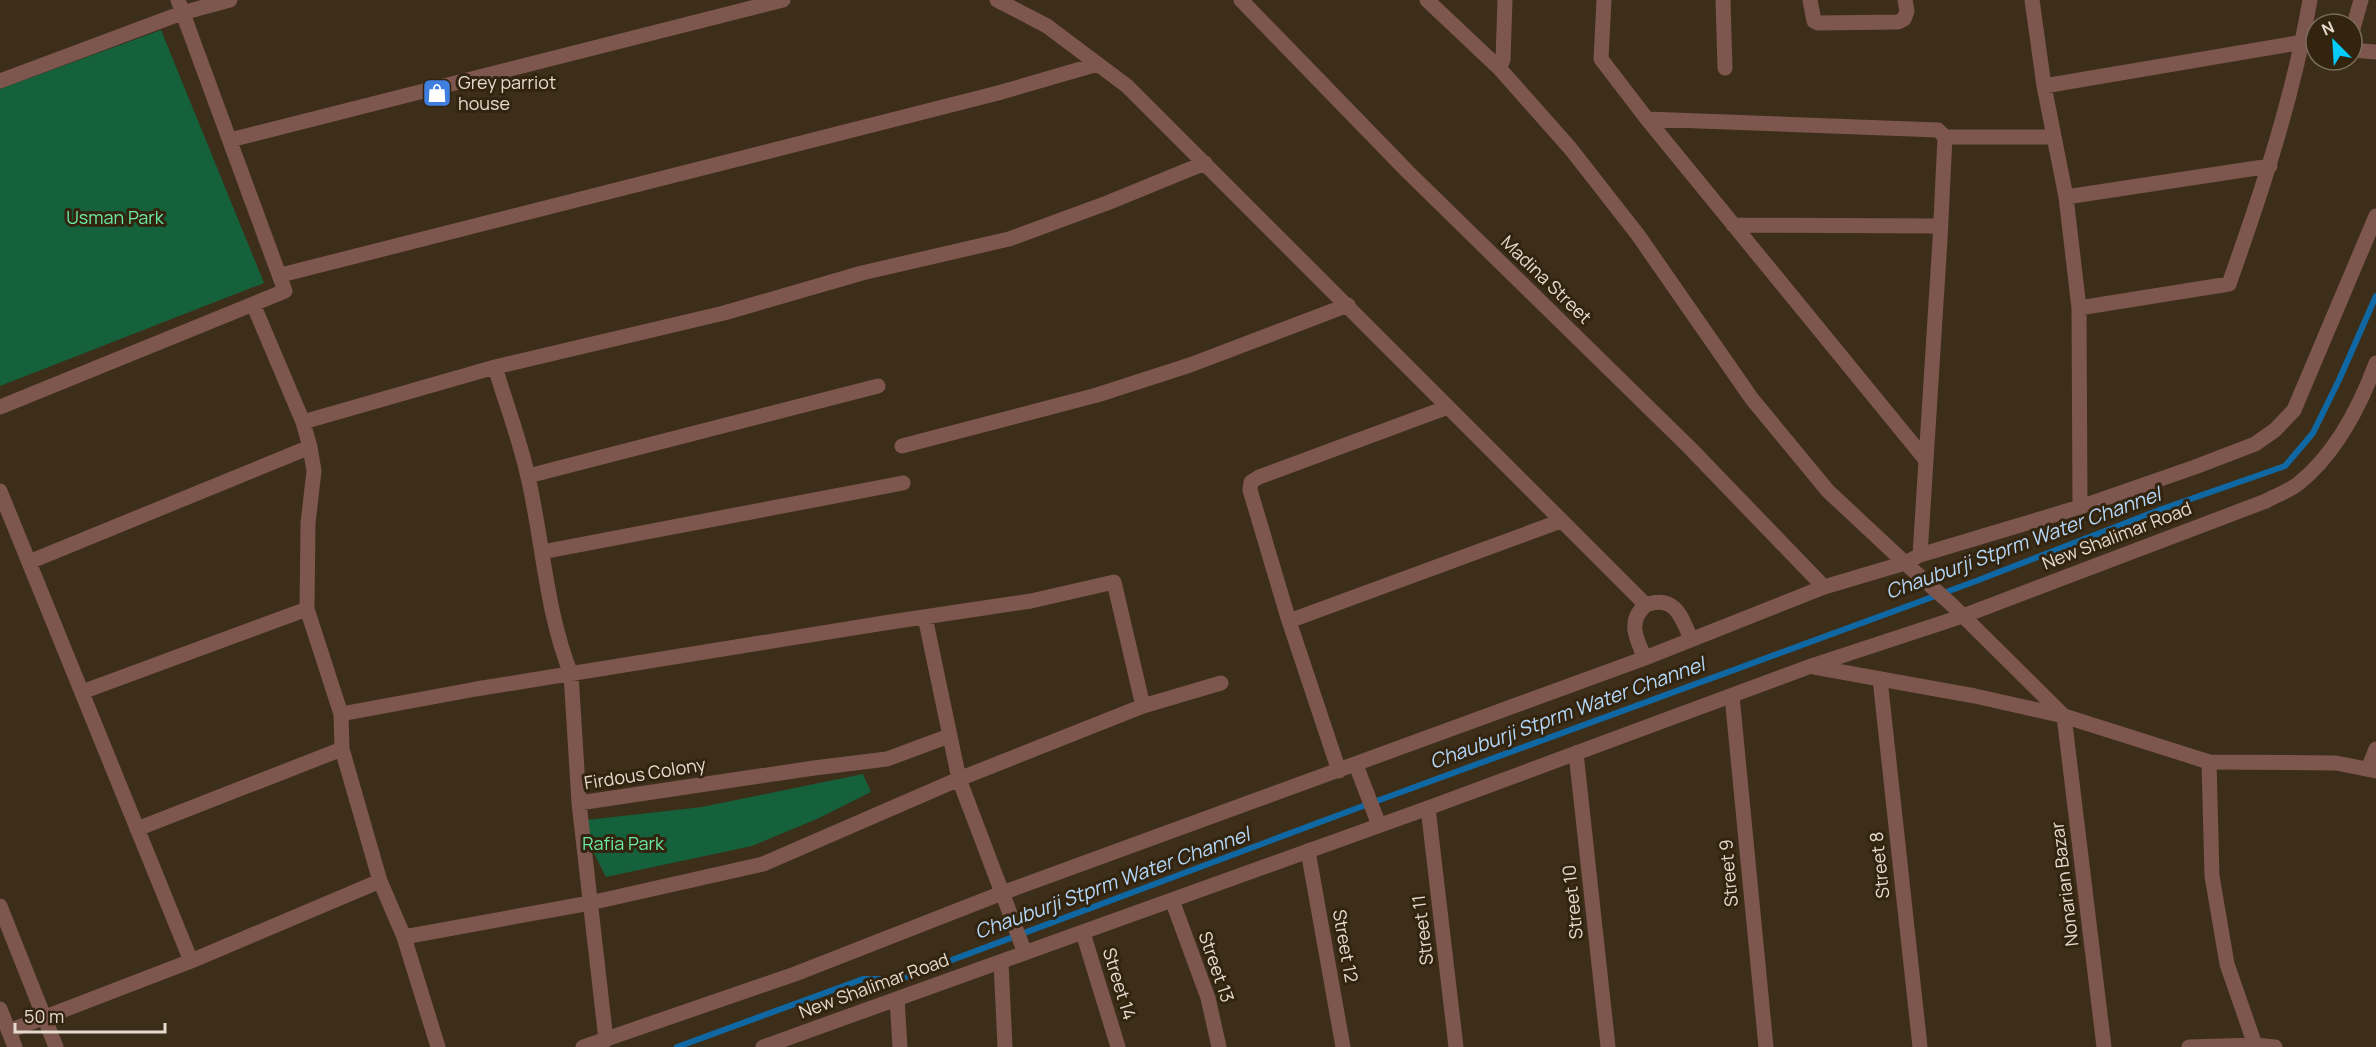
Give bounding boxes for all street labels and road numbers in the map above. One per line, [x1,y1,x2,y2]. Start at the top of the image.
street label: Madina Street [1496,230,1597,329]
street label: New Shalimar Road [2039,496,2195,575]
street label: Firdous Colony [582,751,708,794]
street label: Nonarian Bazar [2044,820,2084,948]
street label: Street 8 [1864,831,1894,900]
street label: Street 9 [1713,838,1743,908]
street label: Street 10 [1556,864,1588,940]
street label: Street 11 [1406,894,1438,967]
street label: Street 12 [1328,907,1364,984]
street label: Street 13 [1194,928,1240,1005]
street label: Street 14 [1098,945,1142,1023]
street label: New Shalimar Road [795,947,952,1023]

